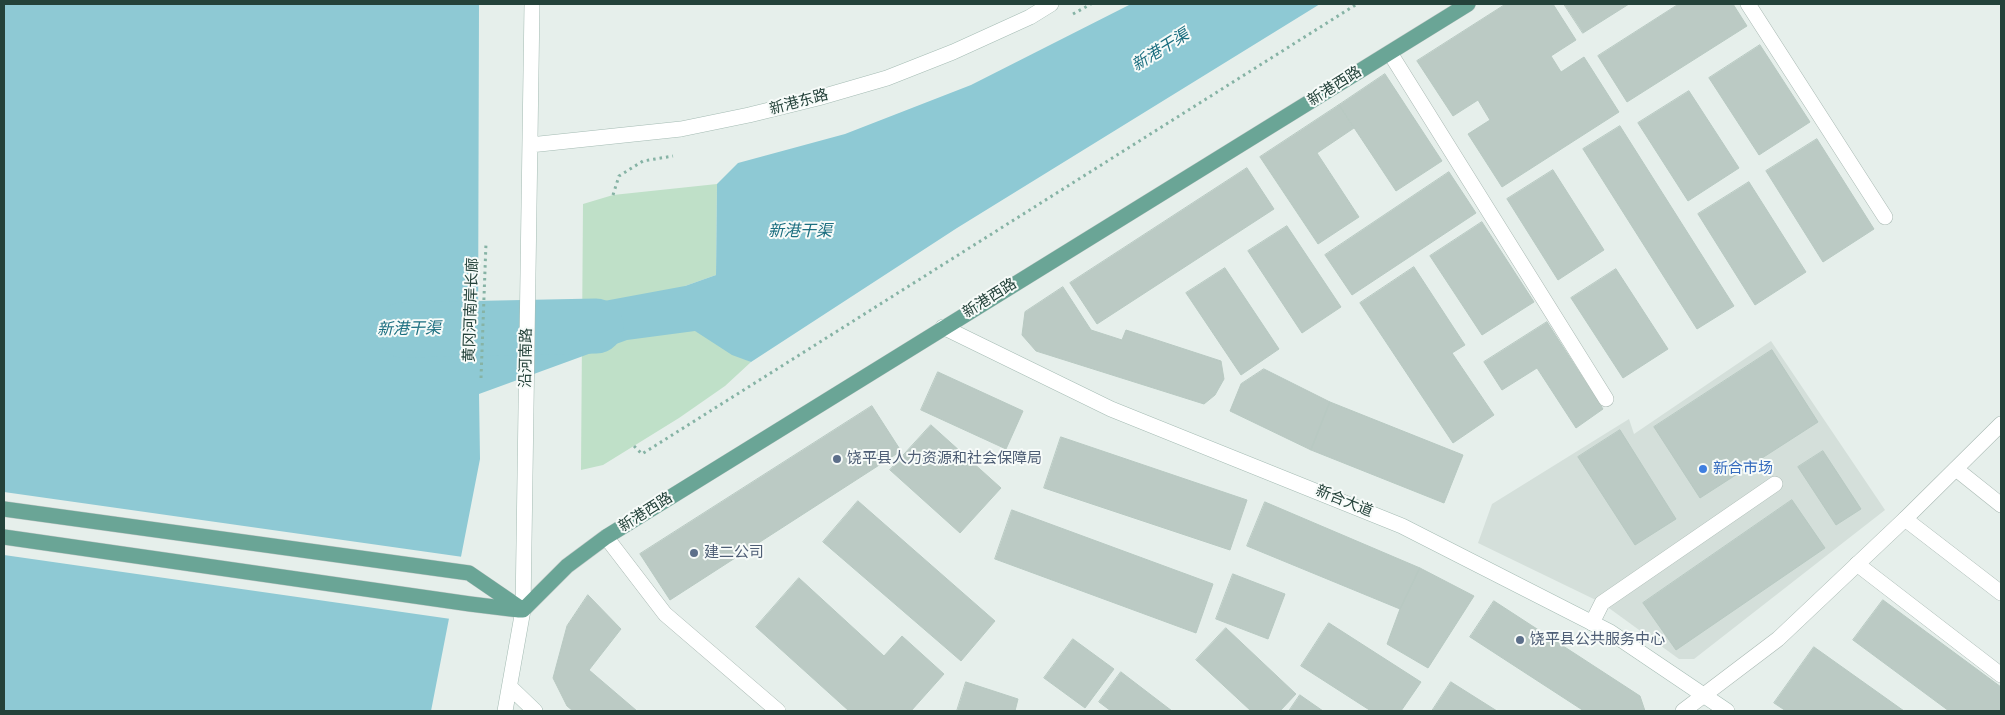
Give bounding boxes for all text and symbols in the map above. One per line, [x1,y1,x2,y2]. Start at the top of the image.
water label: 新港干渠 [1129,26,1193,76]
street label: 新港西路 [1305,63,1365,111]
street label: 新港东路 [768,87,830,119]
water label: 新港干渠 [768,222,832,242]
street label: 黄冈河南岸长廊 [461,257,483,363]
street label: 新港西路 [960,275,1020,323]
water label: 新港干渠 [377,320,441,340]
street label: 沿河南路 [517,328,537,388]
place label: 饶平县人力资源和社会保障局 [847,450,1042,468]
marker: 饶平县人力资源和社会保障局 [831,453,843,465]
place label: 新合市场 [1713,460,1773,478]
marker: 新合市场 [1697,463,1709,475]
street label: 新合大道 [1313,482,1375,522]
street label: 新港西路 [616,489,676,537]
place label: 建二公司 [704,544,764,562]
marker: 建二公司 [688,547,700,559]
place label: 饶平县公共服务中心 [1530,631,1665,649]
marker: 饶平县公共服务中心 [1514,634,1526,646]

